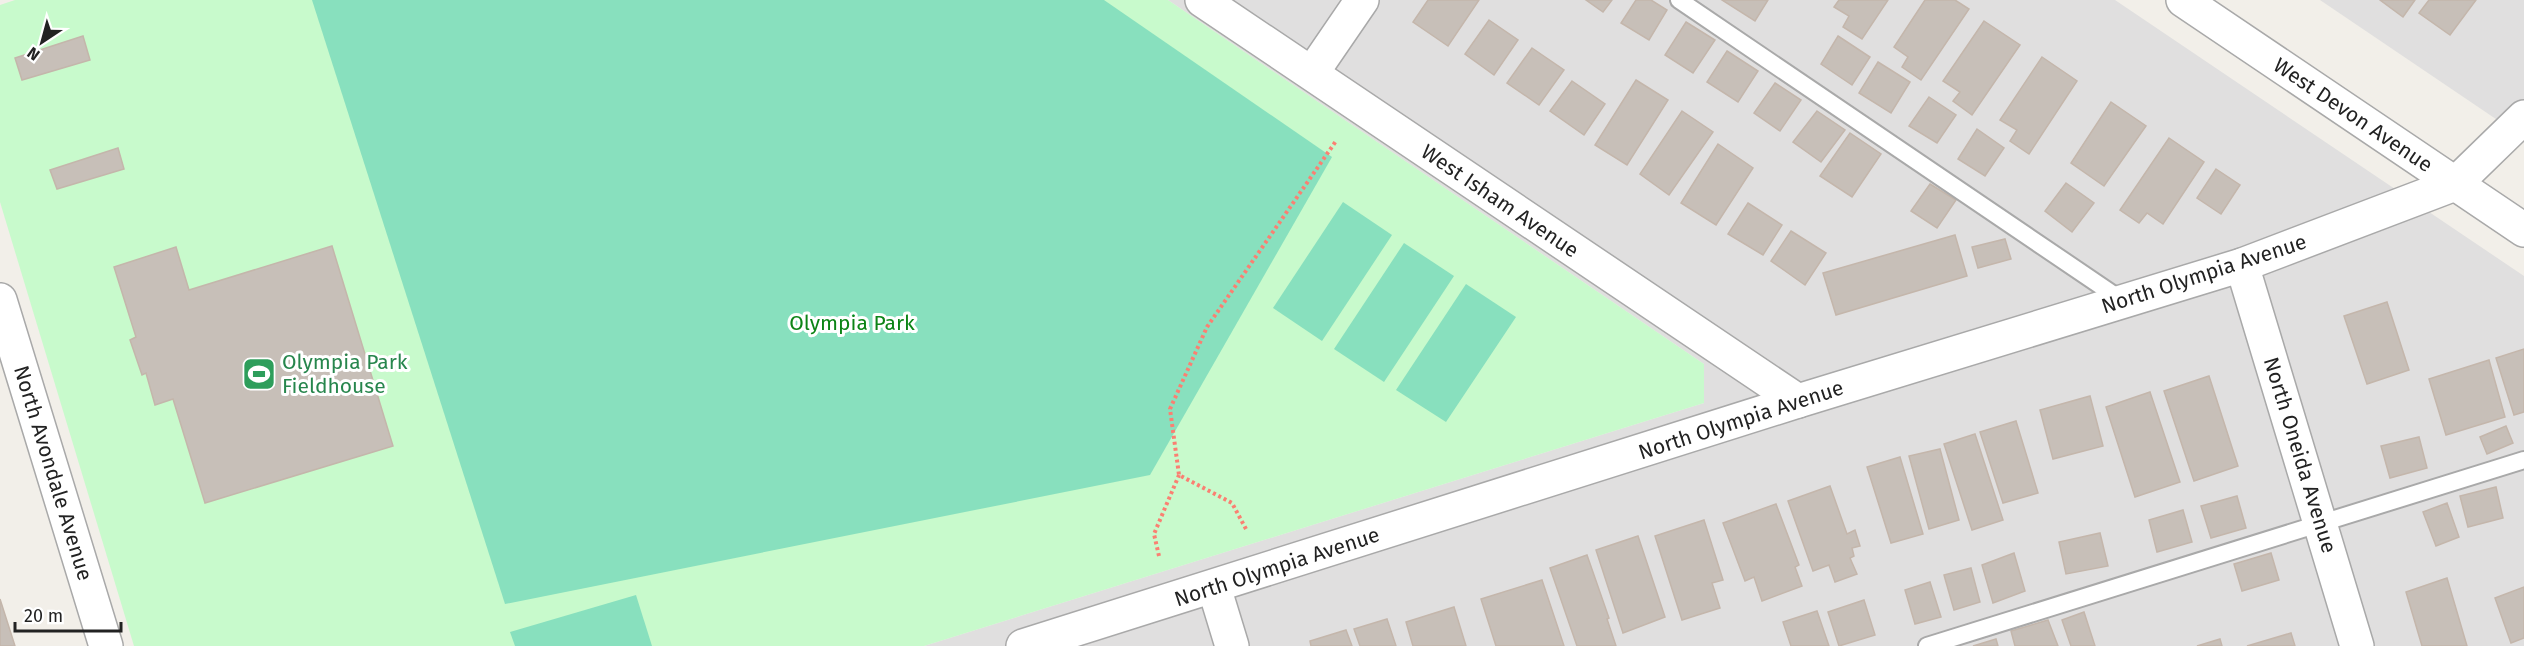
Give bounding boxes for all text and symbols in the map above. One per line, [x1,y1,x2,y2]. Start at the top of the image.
north arrow [12,12,72,72]
text: N [24,43,43,65]
street label: West Devon Avenue [2268,52,2438,178]
street label: West Isham Avenue [1416,139,1584,263]
street label: North Olympia Avenue [2098,229,2310,319]
park label: Olympia Park [789,310,915,336]
place label: Olympia Park Fieldhouse [282,349,408,399]
street label: North Oneida Avenue [2258,354,2342,556]
sports icon: Olympia Park Fieldhouse [241,356,277,392]
street label: North Avondale Avenue [8,362,98,584]
street label: North Olympia Avenue [1635,375,1847,465]
street label: North Olympia Avenue [1171,522,1383,612]
scale bar [15,595,122,633]
text: 20 m [24,605,63,627]

